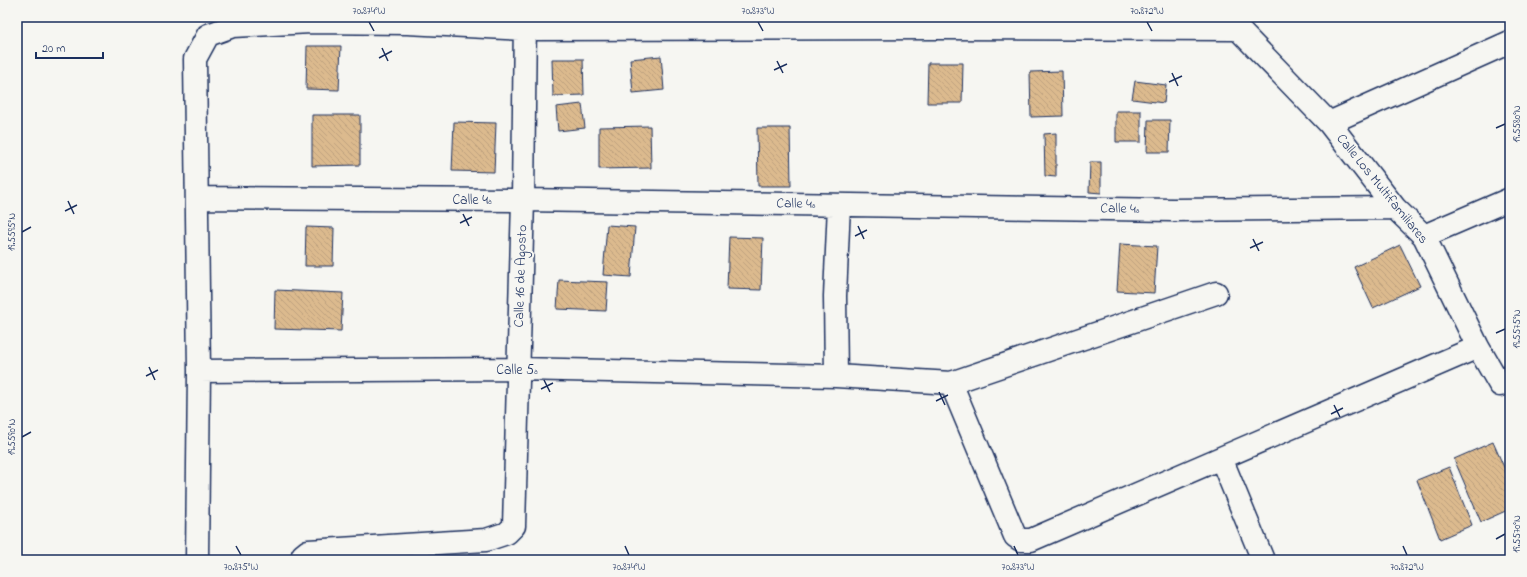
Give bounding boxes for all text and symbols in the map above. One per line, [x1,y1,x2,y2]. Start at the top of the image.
text: 70.874°W [353,4,386,19]
text: 70.873°W [742,4,775,19]
text: 70.872°W [1130,4,1164,19]
scale bar [36,34,103,60]
text: 20 m [42,40,65,58]
text: 19.5580°N [1510,105,1525,143]
street label: Calle Los Multifamiliares [1331,129,1433,249]
street label: Calle 4ª [452,190,492,211]
street label: Calle 4ª [776,193,816,215]
street label: Calle 4ª [1100,198,1140,220]
text: 19.5595°N [5,213,20,251]
street label: Calle 16 de Agosto [509,224,534,328]
text: 19.5575°N [1510,309,1525,348]
street label: Calle 5ª [496,360,538,381]
text: 19.5590°N [5,419,20,455]
text: 19.5570°N [1510,515,1525,553]
text: 70.875°W [224,560,258,575]
text: 70.874°W [613,560,646,575]
text: 70.873°W [1002,560,1035,575]
text: 70.872°W [1390,560,1424,575]

